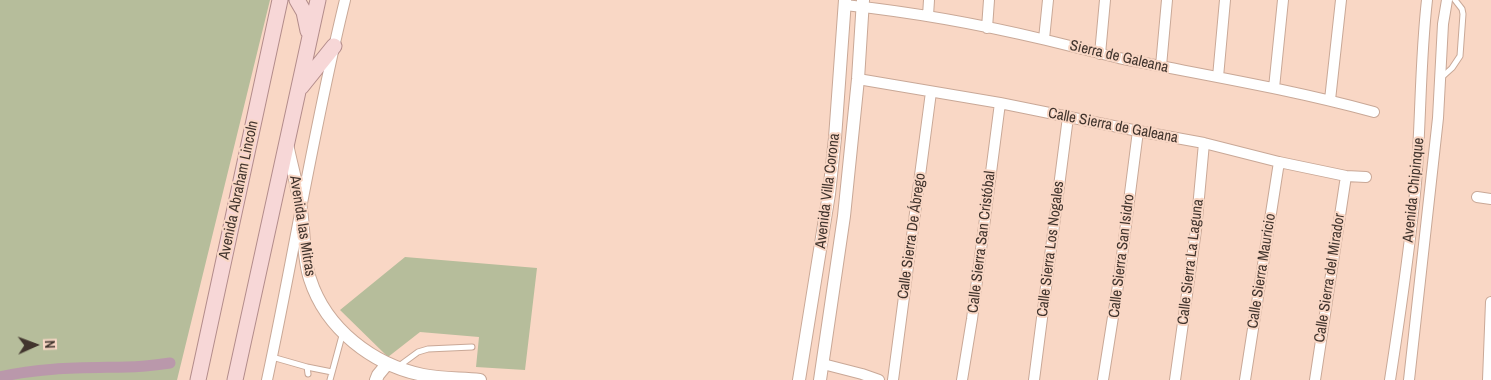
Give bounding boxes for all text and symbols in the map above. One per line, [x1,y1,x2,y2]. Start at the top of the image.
street label: Sierra de Galeana [1068,37,1170,77]
street label: Calle Sierra de Galeana [1047,105,1179,147]
street label: Avenida Abraham Lincoln [216,119,262,261]
street label: Avenida Villa Corona [812,132,844,250]
street label: Avenida Chipinque [1400,137,1428,243]
street label: Calle Sierra San Cristóbal [964,170,1000,314]
street label: Calle Sierra De Ábrego [894,172,930,300]
street label: Avenida las Mitras [285,174,319,278]
street label: Calle Sierra Los Nogales [1034,180,1068,318]
street label: Calle Sierra San Isidro [1105,193,1139,319]
street label: Calle Sierra La Laguna [1174,198,1208,326]
street label: Calle Sierra Mauricio [1244,212,1280,330]
street label: Calle Sierra del Mirador [1311,212,1349,344]
north arrow [10,320,60,370]
text: N [41,340,59,349]

